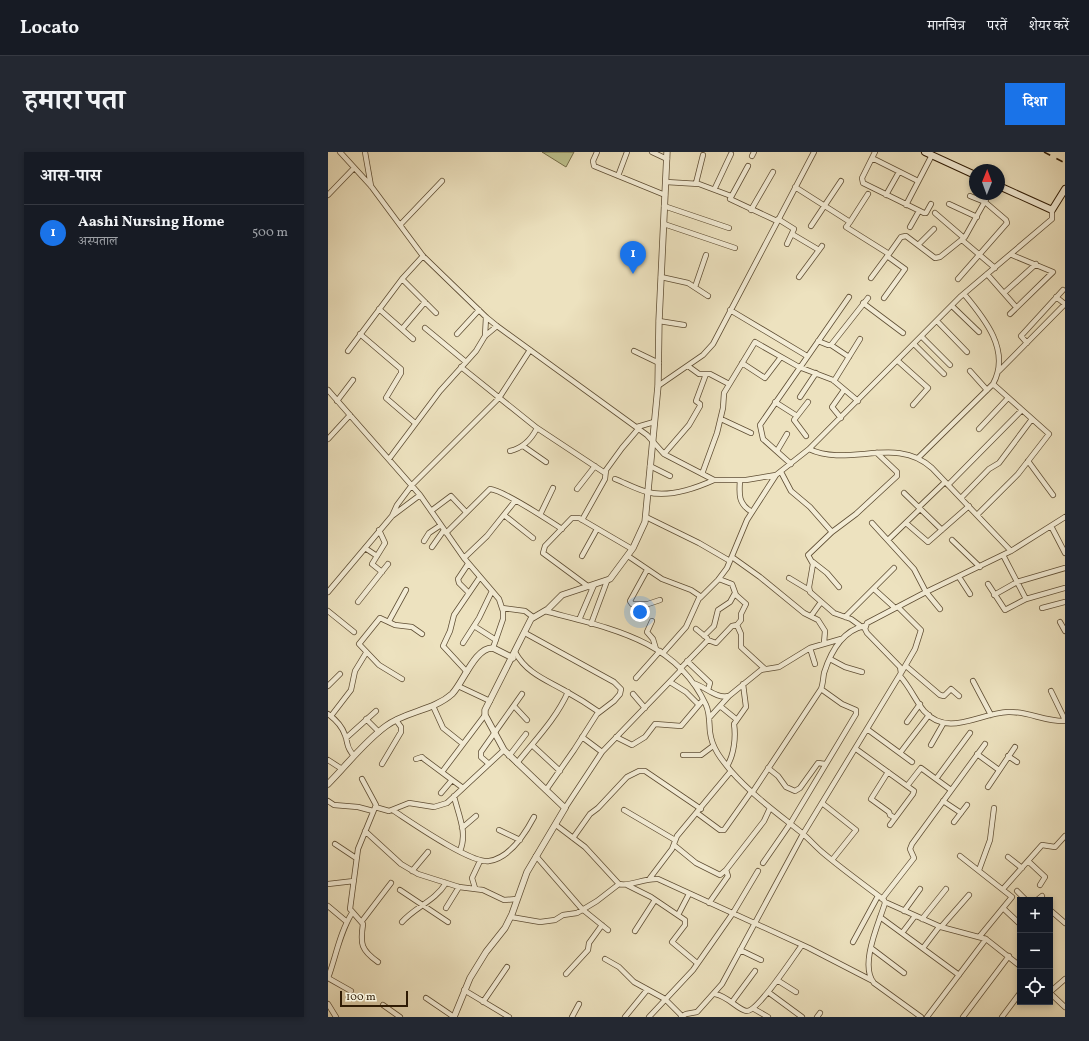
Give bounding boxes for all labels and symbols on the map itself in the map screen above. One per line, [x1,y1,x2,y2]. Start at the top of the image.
north arrow [969,164,1005,200]
pin: 1 [620,241,646,274]
your location [630,602,650,622]
scale bar [340,989,408,1008]

